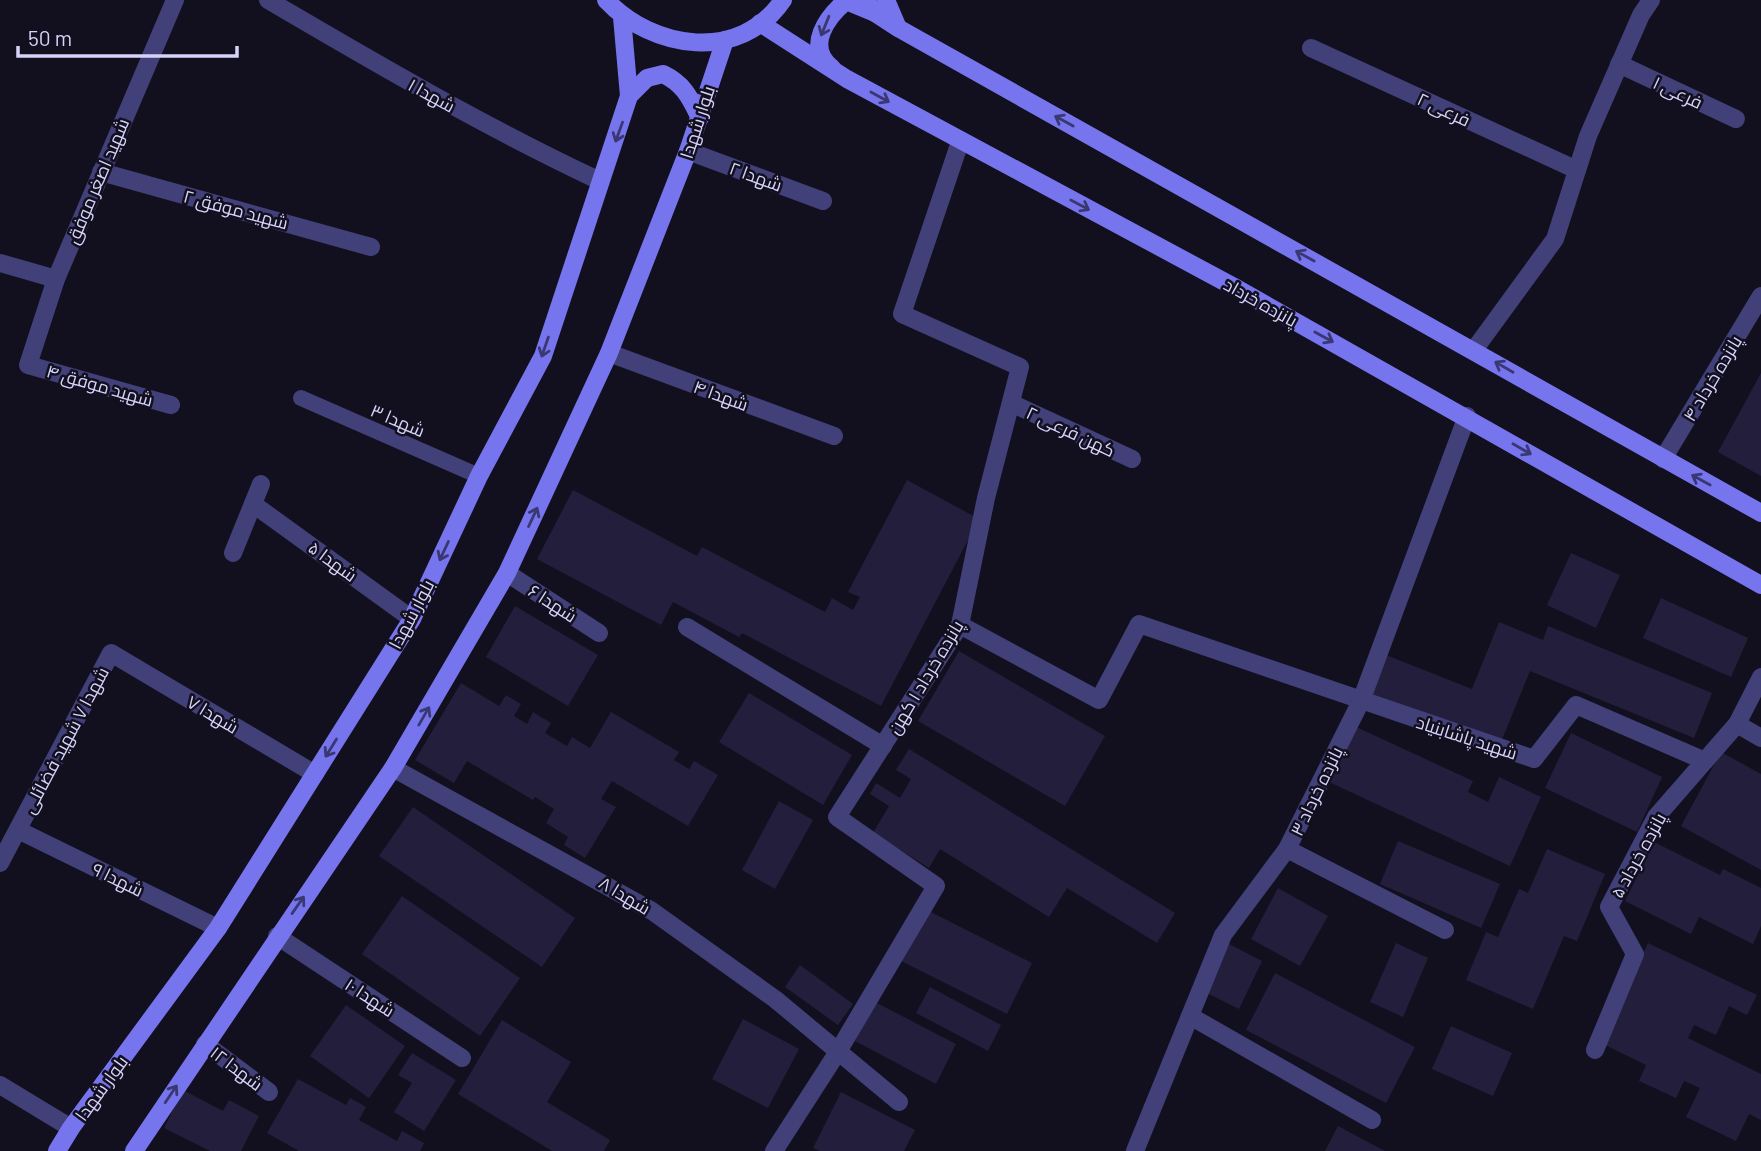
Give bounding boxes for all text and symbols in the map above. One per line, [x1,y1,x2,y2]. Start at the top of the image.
scale bar [18,14,236,58]
one-way arrow [818,15,830,37]
text: 50 m [28,25,72,50]
street label: فرعی ۱ [1649,71,1706,114]
street label: شهدا ۱ [404,73,459,118]
street label: بلوار شهدا [675,83,720,161]
street label: فرعی ۲ [1414,87,1474,132]
one-way arrow [870,90,890,104]
one-way arrow [1054,114,1075,127]
street label: شهید اصغر موفق [61,115,135,248]
one-way arrow [612,121,624,143]
street label: شهدا ۲ [726,156,785,197]
street label: شهید موفق ۲ [181,184,291,235]
one-way arrow [1070,199,1090,213]
one-way arrow [1296,249,1316,263]
street label: پانزده خرداد [1219,273,1302,333]
one-way arrow [1313,330,1333,344]
street label: پانزده خرداد ۴ [1678,331,1748,426]
one-way arrow [538,336,550,358]
street label: شهید موفق ۴ [44,359,156,413]
one-way arrow [1494,360,1514,374]
street label: شهدا ۴ [690,375,751,416]
street label: شهدا ۳ [367,399,429,442]
street label: کهن فرعی ۲ [1023,401,1119,462]
one-way arrow [1511,442,1531,456]
one-way arrow [1691,473,1712,486]
one-way arrow [527,506,540,528]
street label: شهدا ۵ [304,536,362,587]
one-way arrow [437,540,450,561]
street label: بلوار شهدا [384,576,439,653]
street label: شهدا ۶ [524,579,581,628]
street label: پانزده خرداد ۱ کهن [882,616,970,739]
street label: شهدا ۷ شهید فضائلی [17,663,114,818]
street label: شهدا ۷ [183,690,243,739]
one-way arrow [417,706,431,726]
street label: شهید پاشابنیاد [1413,710,1520,766]
one-way arrow [324,738,339,757]
street label: پانزده خرداد ۳ [1285,743,1349,840]
street label: پانزده خرداد ۵ [1606,808,1672,902]
street label: شهدا ۹ [88,857,147,902]
street label: شهدا ۸ [595,871,655,920]
one-way arrow [291,896,305,915]
street label: شهدا ۱۰ [340,973,399,1022]
street label: شهدا ۱۲ [206,1041,268,1096]
street label: بلوار شهدا [70,1051,133,1125]
one-way arrow [164,1085,179,1104]

